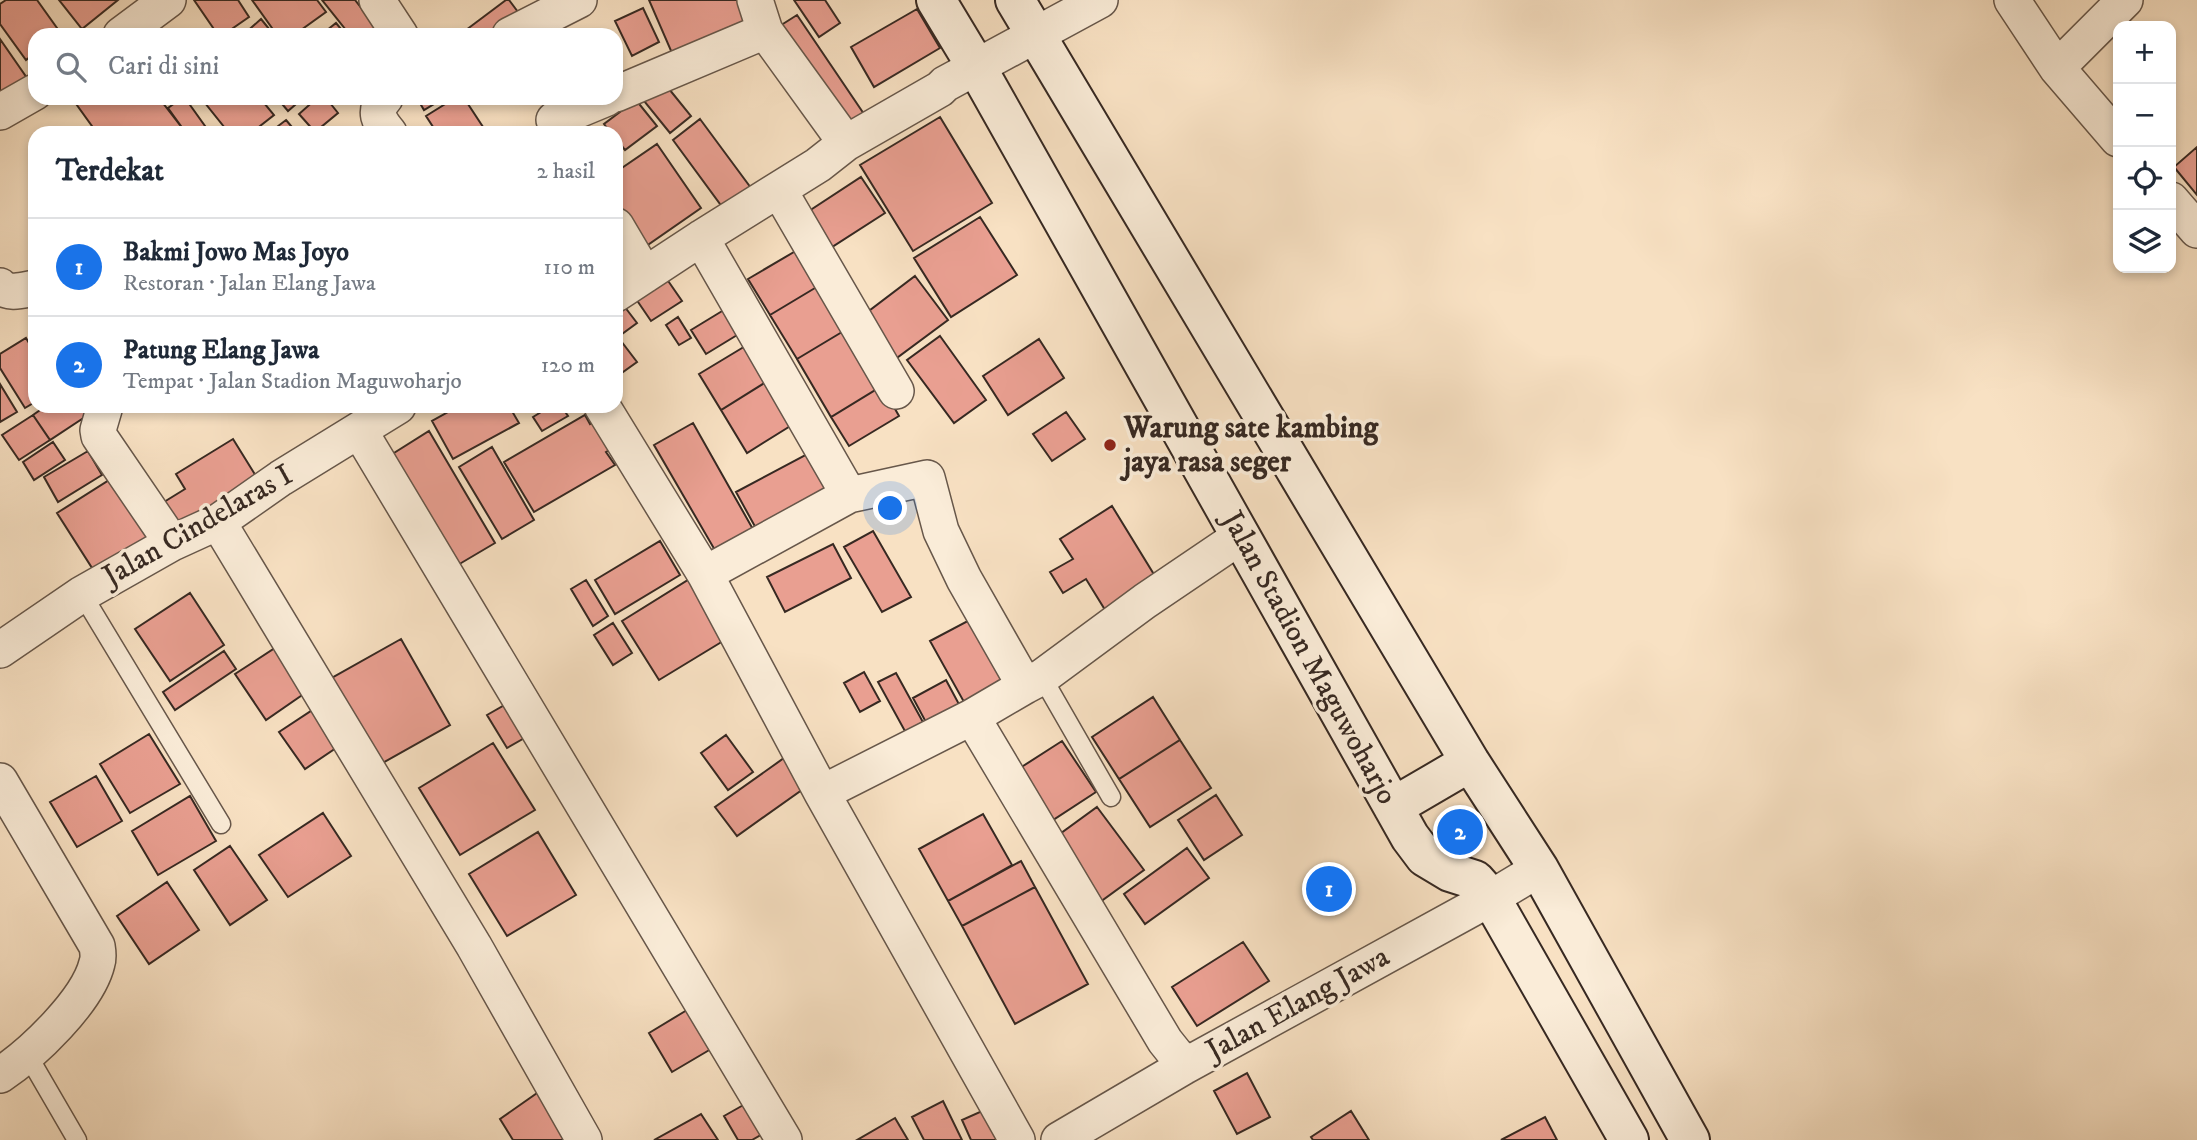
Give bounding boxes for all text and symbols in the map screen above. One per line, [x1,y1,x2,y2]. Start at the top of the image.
map controls [2113,21,2176,273]
button: + [2113,21,2176,84]
search box [28,28,623,105]
icon: search [52,48,90,86]
text: Cari di sini [108,50,219,83]
button: − [2113,84,2176,147]
button: locate [2113,147,2176,210]
text: Terdekat [56,153,164,190]
text: 2 hasil [536,157,595,186]
button: layers [2113,210,2176,273]
text: Bakmi Jowo Mas Joyo [123,236,349,269]
text: 1 [75,253,83,282]
text: 110 m [544,253,595,282]
text: Restoran · Jalan Elang Jawa [123,269,376,298]
text: Patung Elang Jawa [123,334,319,367]
text: 2 [73,351,85,380]
text: 120 m [541,351,595,380]
text: Tempat · Jalan Stadion Maguwoharjo [123,367,462,396]
place label: Warung sate kambing jaya rasa seger [1119,410,1380,481]
marker: Warung sate kambing jaya rasa seger [1102,437,1118,453]
street label: Jalan Cindelaras I [94,457,299,597]
your location [873,491,907,525]
street label: Jalan Stadion Maguwoharjo [1211,502,1405,811]
pin: 2 [1437,806,1483,858]
pin: 1 [1306,863,1352,915]
street label: Jalan Elang Jawa [1197,938,1396,1071]

